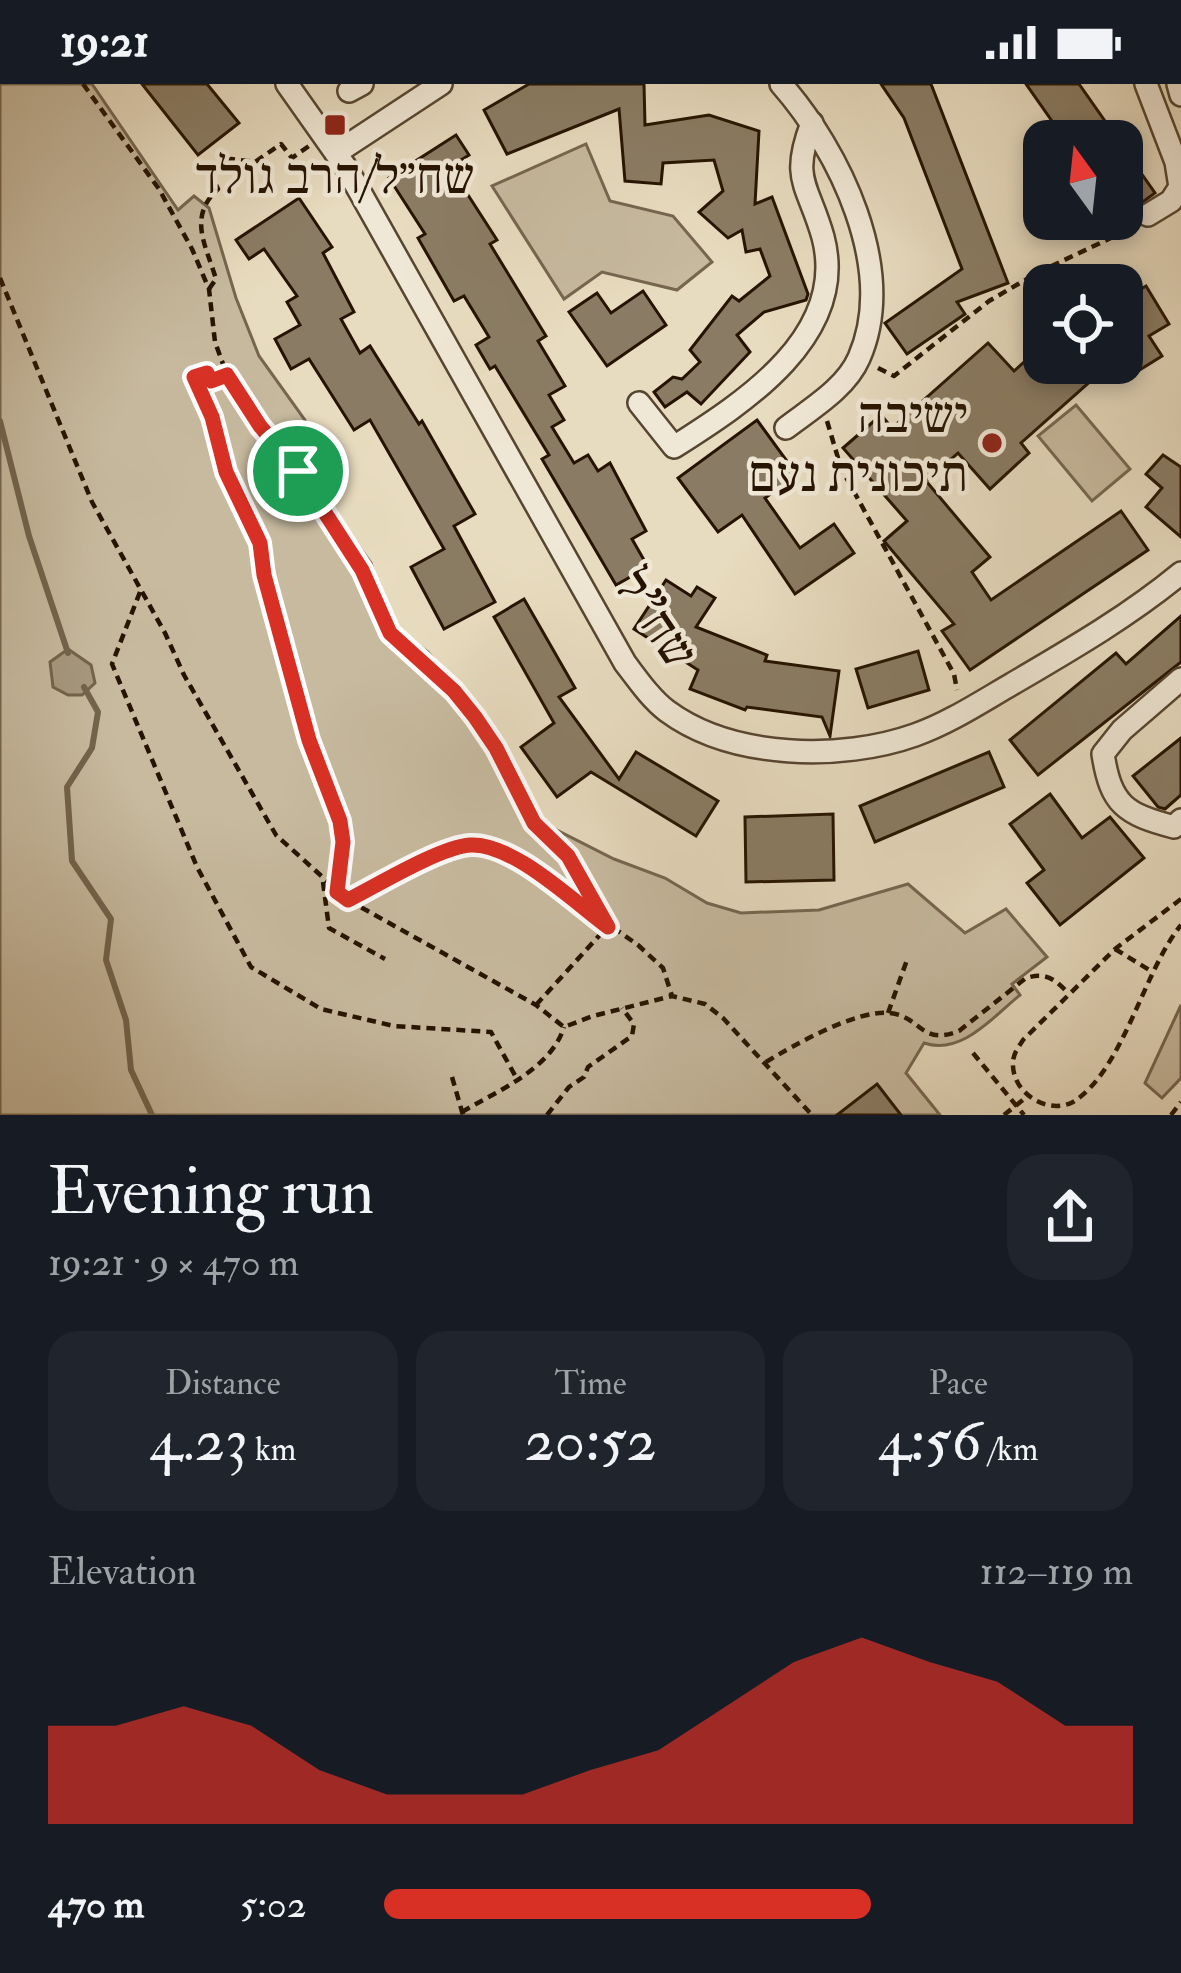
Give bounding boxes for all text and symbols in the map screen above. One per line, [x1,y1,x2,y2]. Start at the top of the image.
text: 19:21 [60,14,149,70]
marker: שח״ל/הרב גולד [322,112,348,138]
north arrow [1023,120,1143,240]
map controls [1023,120,1143,384]
place label: שח״ל/הרב גולד [195,145,475,209]
button: locate [1023,264,1143,384]
place label: ישיבה תיכונית נעם [748,384,968,507]
pin [247,420,349,522]
marker: ישיבה תיכונית נעם [979,430,1005,456]
icon: arrive [265,438,331,504]
street label: שח"ל [599,557,712,681]
text: Evening run [48,1151,374,1234]
button: share [1007,1154,1133,1280]
text: 19:21 · 9 × 470 m [48,1238,299,1287]
text: Distance [165,1363,280,1404]
text: Time [554,1363,627,1404]
text: Pace [929,1363,988,1404]
text: 4.23 [149,1404,248,1479]
text: 20:52 [524,1404,657,1479]
text: 4:56 [878,1404,982,1479]
text: km [248,1429,296,1470]
text: /km [982,1429,1038,1470]
text: Elevation [48,1547,197,1596]
text: 112–119 m [980,1547,1133,1596]
text: 470 m [48,1880,144,1929]
text: 5:02 [240,1880,307,1929]

